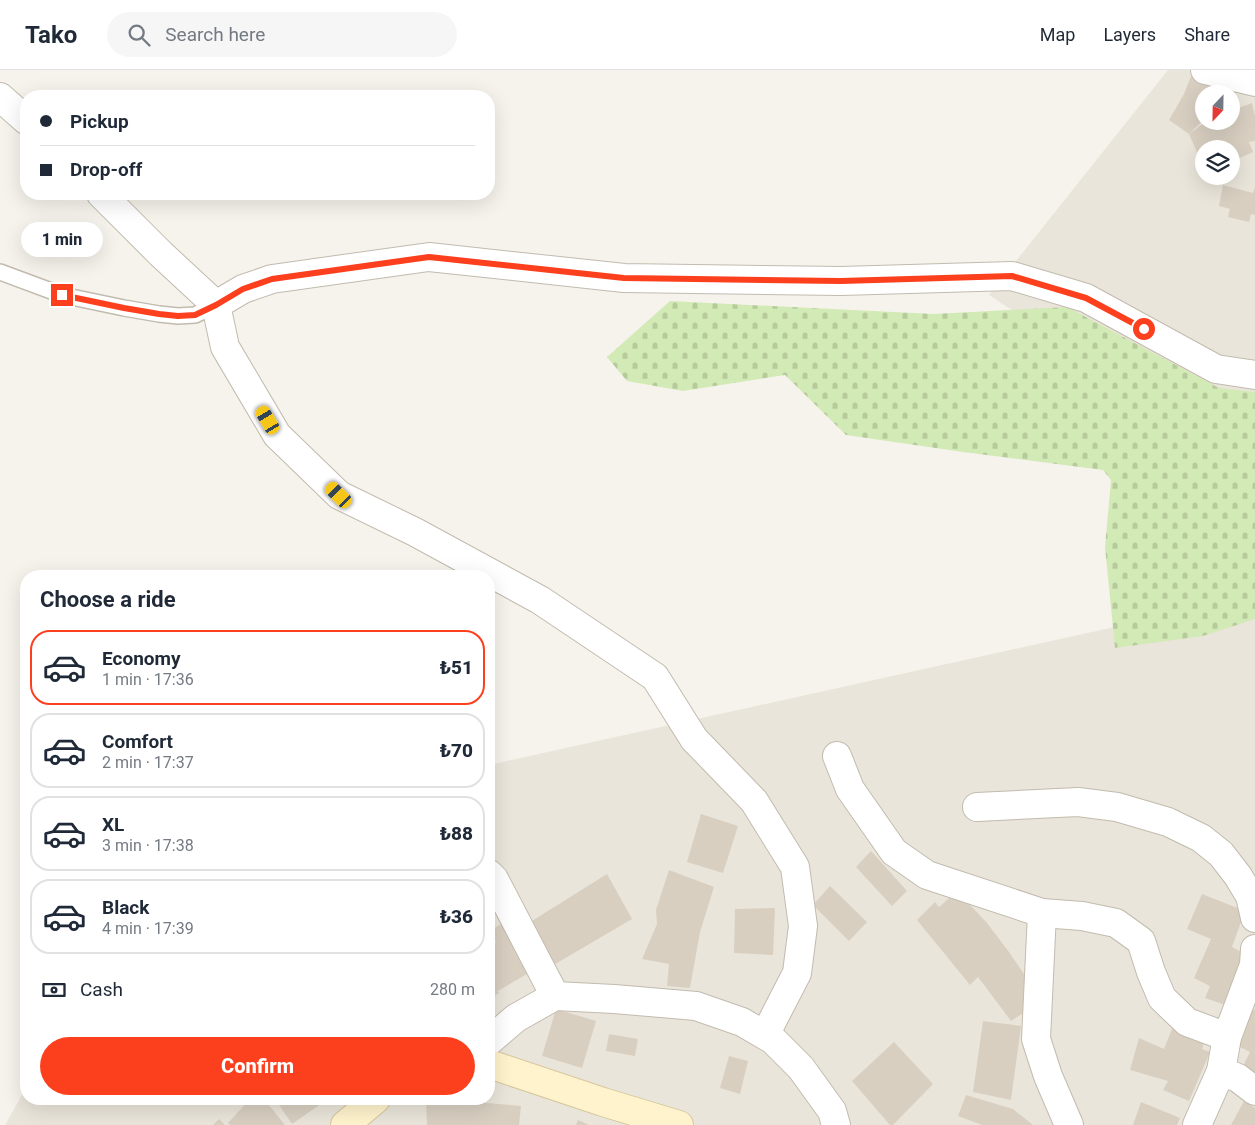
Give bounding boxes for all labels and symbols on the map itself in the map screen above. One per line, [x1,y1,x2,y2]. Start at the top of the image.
north arrow [1195,85,1240,130]
callout: 1 min [21,222,103,258]
route end [51,284,73,306]
route start [1133,318,1155,340]
car [253,403,282,437]
car [322,479,355,511]

